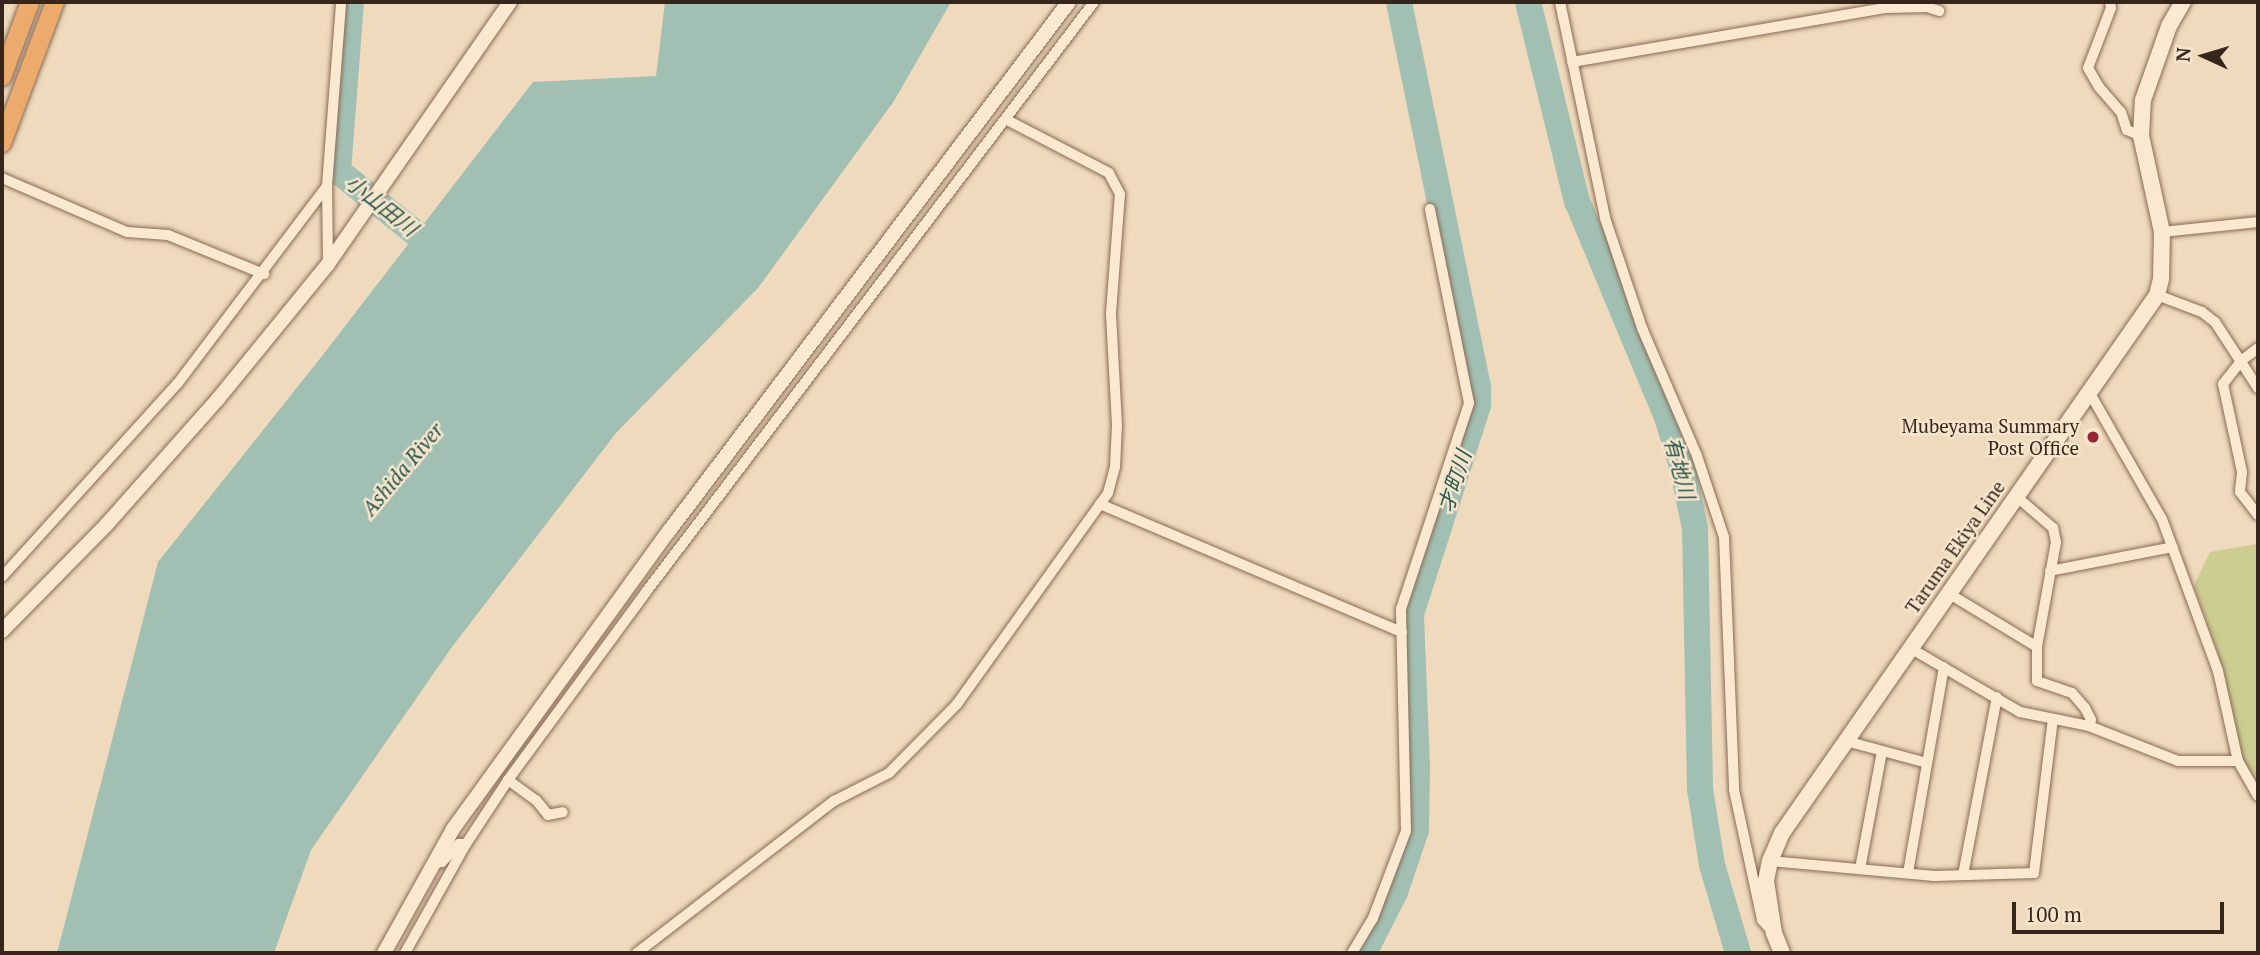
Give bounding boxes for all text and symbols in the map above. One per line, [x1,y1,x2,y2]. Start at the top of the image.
north arrow [2169,21,2239,91]
text: N [2170,46,2196,63]
water label: 小山田川 [341,169,423,241]
place label: Mubeyama Summary Post Office [1902,415,2079,459]
water label: Ashida River [356,418,448,520]
marker: Mubeyama Summary Post Office [2085,429,2101,445]
water label: 有地川 [1660,434,1700,502]
water label: 才町川 [1432,447,1476,515]
street label: Taruma Ekiya Line [1901,476,2009,618]
scale bar [2015,888,2227,932]
text: 100 m [2025,900,2082,928]

